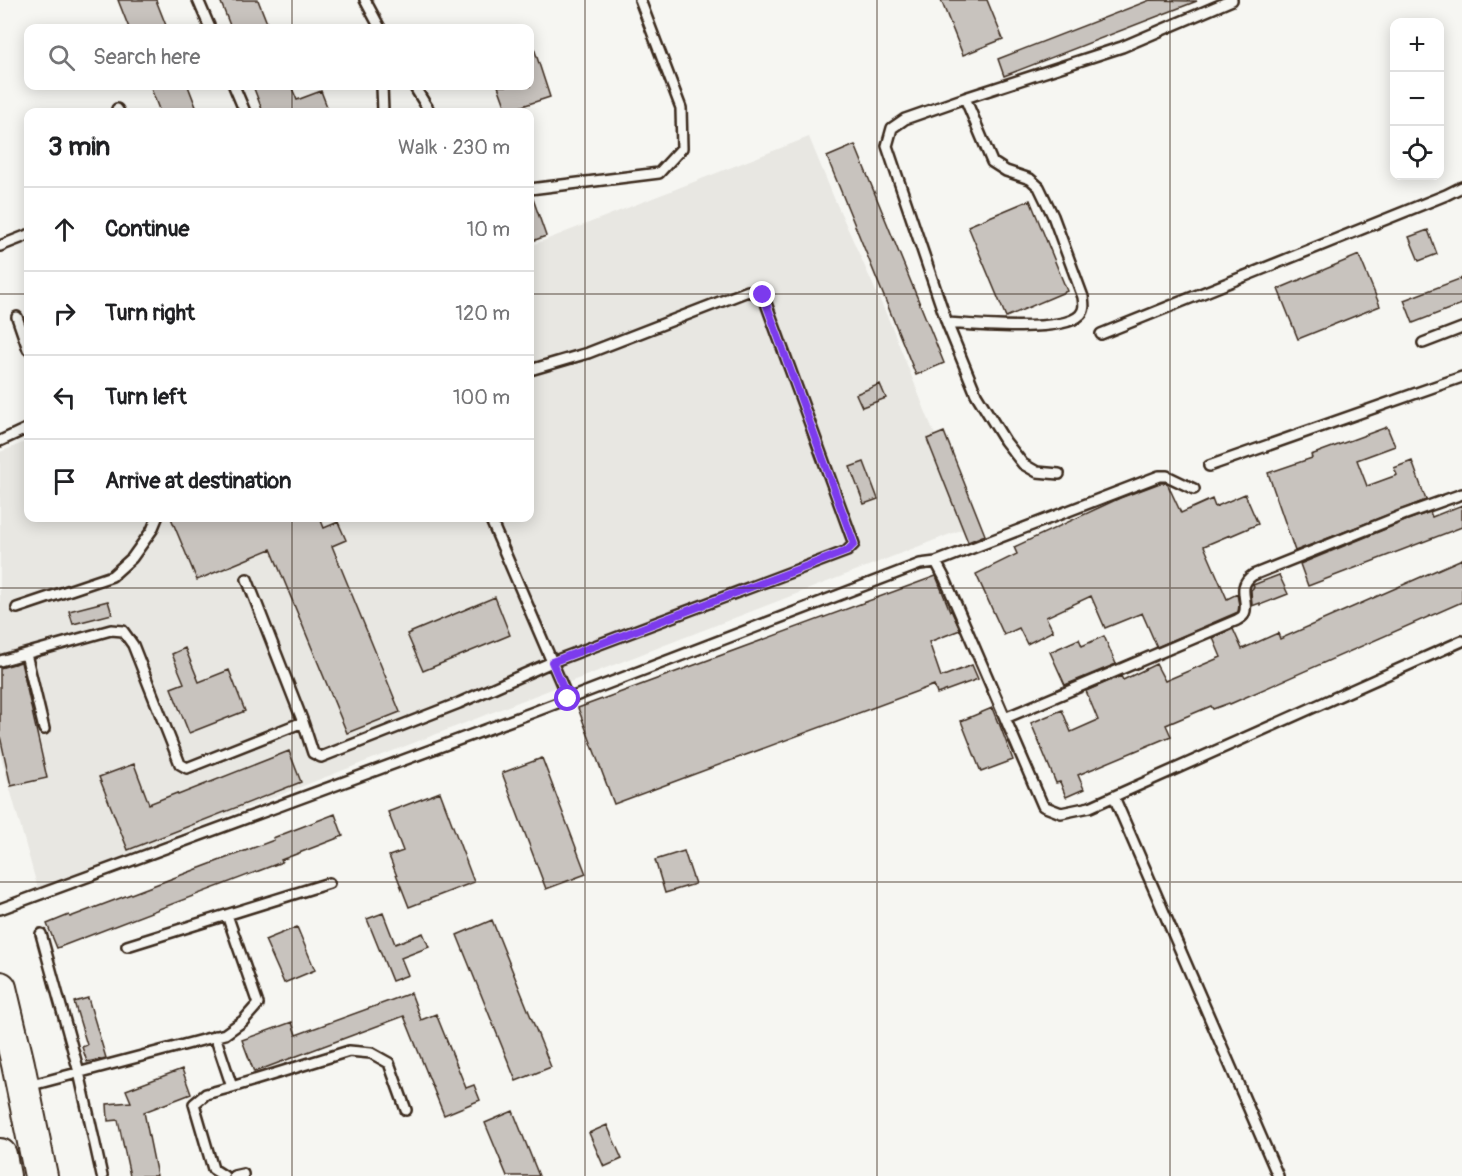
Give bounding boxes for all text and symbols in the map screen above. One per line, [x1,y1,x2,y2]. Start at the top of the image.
map controls [1390,18,1444,180]
button: + [1390,18,1444,72]
search box [24,24,534,90]
icon: search [45,41,78,74]
text: Search here [93,43,200,71]
button: − [1390,72,1444,126]
button: locate [1390,126,1444,180]
text: 3 min [48,131,110,163]
text: Walk · 230 m [398,135,510,160]
icon: ahead [48,213,81,246]
text: Continue [105,215,189,243]
text: 10 m [466,217,510,242]
route end [749,281,775,307]
icon: right [48,297,81,330]
text: Turn right [105,299,195,327]
text: 120 m [455,301,510,326]
icon: left [48,381,81,414]
text: Turn left [105,383,187,411]
text: 100 m [453,385,510,410]
icon: arrive [48,465,81,498]
text: Arrive at destination [105,467,291,495]
route start [554,685,580,711]

